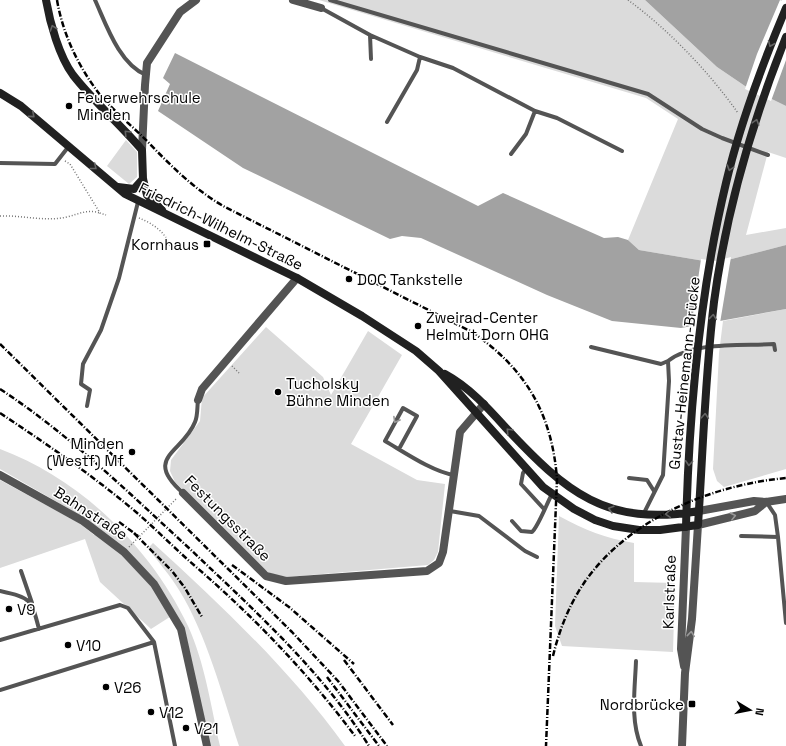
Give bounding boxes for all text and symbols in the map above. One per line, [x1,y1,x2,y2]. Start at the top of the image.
one-way arrow [49,25,58,32]
one-way arrow [768,40,776,48]
place label: Feuerwehrschule Minden [77,88,201,124]
marker: Feuerwehrschule Minden [64,101,74,111]
one-way arrow [27,110,35,117]
one-way arrow [751,119,760,126]
one-way arrow [124,130,132,138]
one-way arrow [89,162,96,169]
one-way arrow [726,164,735,171]
street label: Friedrich-Wilhelm-Straße [136,178,306,274]
place label: Kornhaus [131,235,199,254]
marker: Kornhaus [202,239,212,249]
place label: DOC Tankstelle [357,270,463,289]
marker: DOC Tankstelle [344,274,354,284]
street label: Gustav-Heinemann-Brücke [664,275,704,470]
place label: Zweirad-Center Helmut Dorn OHG [426,308,549,344]
one-way arrow [708,314,717,320]
marker: Zweirad-Center Helmut Dorn OHG [413,321,423,331]
place label: Tucholsky Bühne Minden [286,374,390,410]
marker: Tucholsky Bühne Minden [273,387,283,397]
one-way arrow [700,413,709,419]
one-way arrow [394,416,401,423]
one-way arrow [506,428,514,436]
place label: Minden (Westf) Mf [47,434,124,471]
marker: Minden (Westf) Mf [127,447,137,457]
one-way arrow [684,460,693,467]
street label: Festungsstraße [181,471,275,565]
street label: Bahnstraße [51,482,131,544]
one-way arrow [607,505,614,514]
one-way arrow [665,510,671,519]
one-way arrow [729,512,736,521]
street label: Karlstraße [658,555,680,629]
place label: V9 [17,600,35,619]
marker: V9 [4,604,14,614]
one-way arrow [686,631,695,637]
place label: V10 [76,636,101,655]
marker: V10 [63,640,73,650]
place label: V26 [114,678,142,697]
marker: V26 [101,682,111,692]
north arrow [730,690,770,730]
place label: Nordbrücke [600,695,684,714]
marker: Nordbrücke [687,699,697,709]
place label: V12 [159,703,184,722]
marker: V12 [146,707,156,717]
text: N [752,707,767,717]
place label: V21 [194,719,219,738]
marker: V21 [181,723,191,733]

